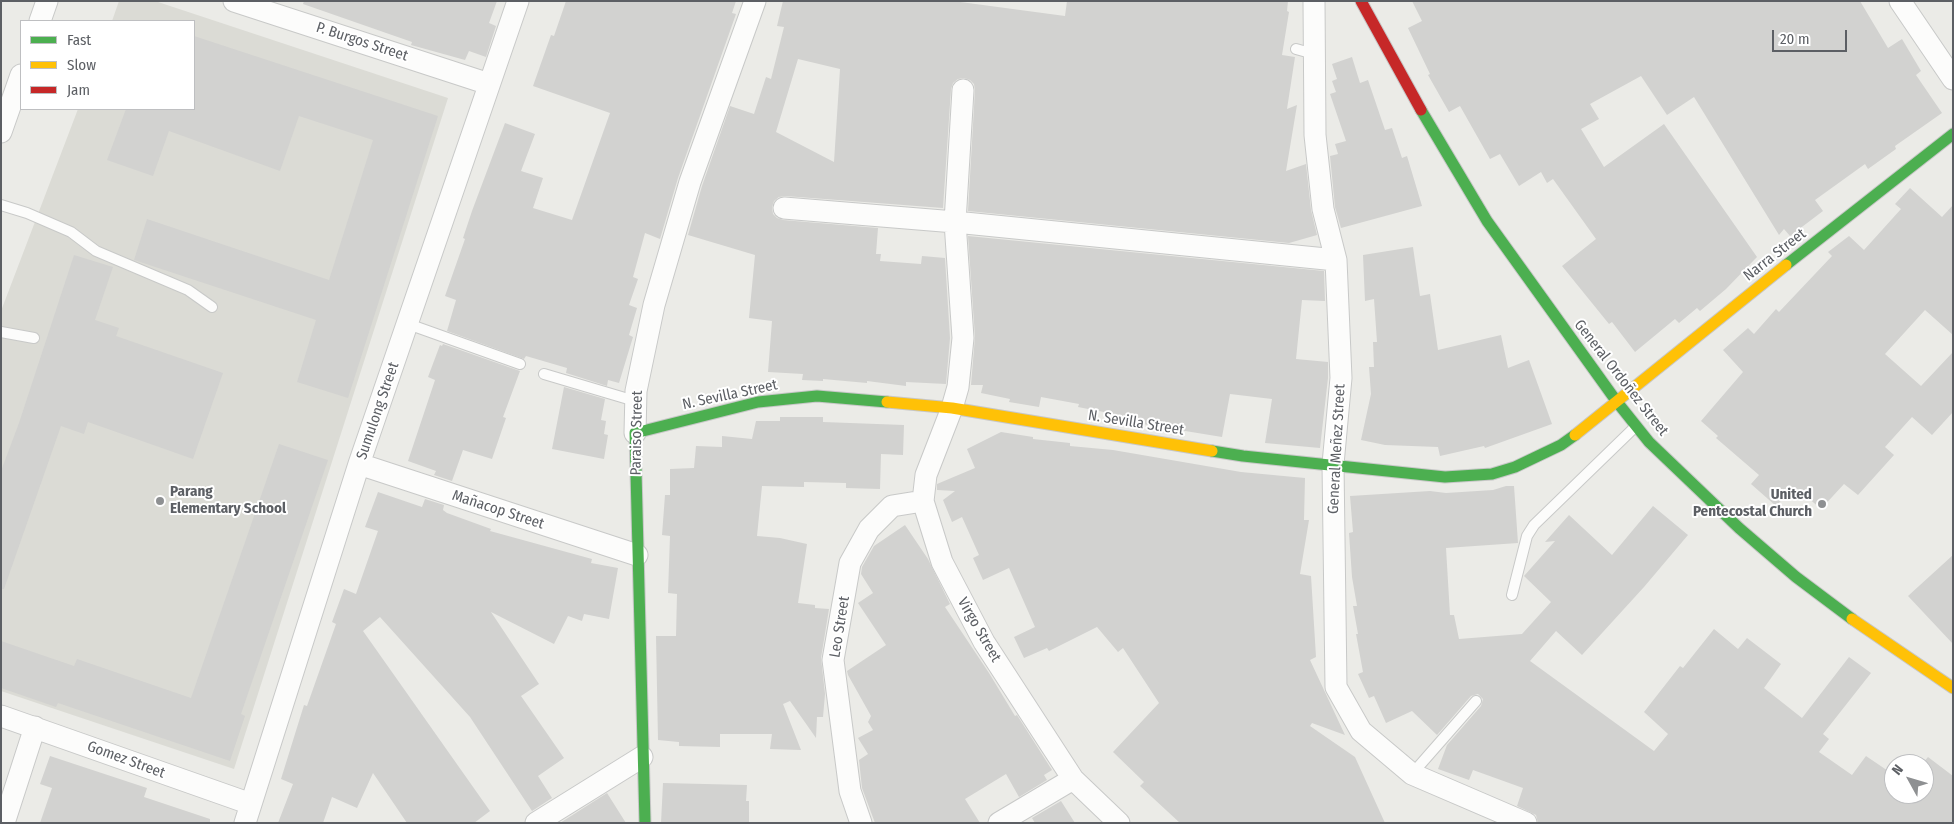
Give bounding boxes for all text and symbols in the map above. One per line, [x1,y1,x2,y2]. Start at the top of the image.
street label: P. Burgos Street [314,19,410,65]
legend [20,20,195,110]
scale bar [1774,20,1849,52]
text: 20 m [1780,30,1810,48]
text: Fast [67,31,91,49]
text: Slow [67,56,96,74]
text: Jam [67,81,90,99]
street label: Narra Street [1740,225,1810,285]
street label: General Ordoñez Street [1570,316,1672,440]
street label: Sumulong Street [353,360,403,462]
street label: N. Sevilla Street [681,376,779,414]
street label: General Meñez Street [1325,383,1349,515]
street label: Paraiso Street [627,390,647,476]
street label: N. Sevilla Street [1087,407,1185,439]
place label: Parang Elementary School [170,483,286,518]
place label: United Pentecostal Church [1693,486,1812,521]
street label: Mañacop Street [450,487,546,533]
marker: Parang Elementary School [154,495,166,507]
marker: United Pentecostal Church [1816,498,1828,510]
street label: Leo Street [826,595,854,659]
street label: Virgo Street [953,595,1005,665]
street label: Gomez Street [85,738,167,782]
north arrow [1884,754,1934,804]
text: N [1888,761,1907,778]

